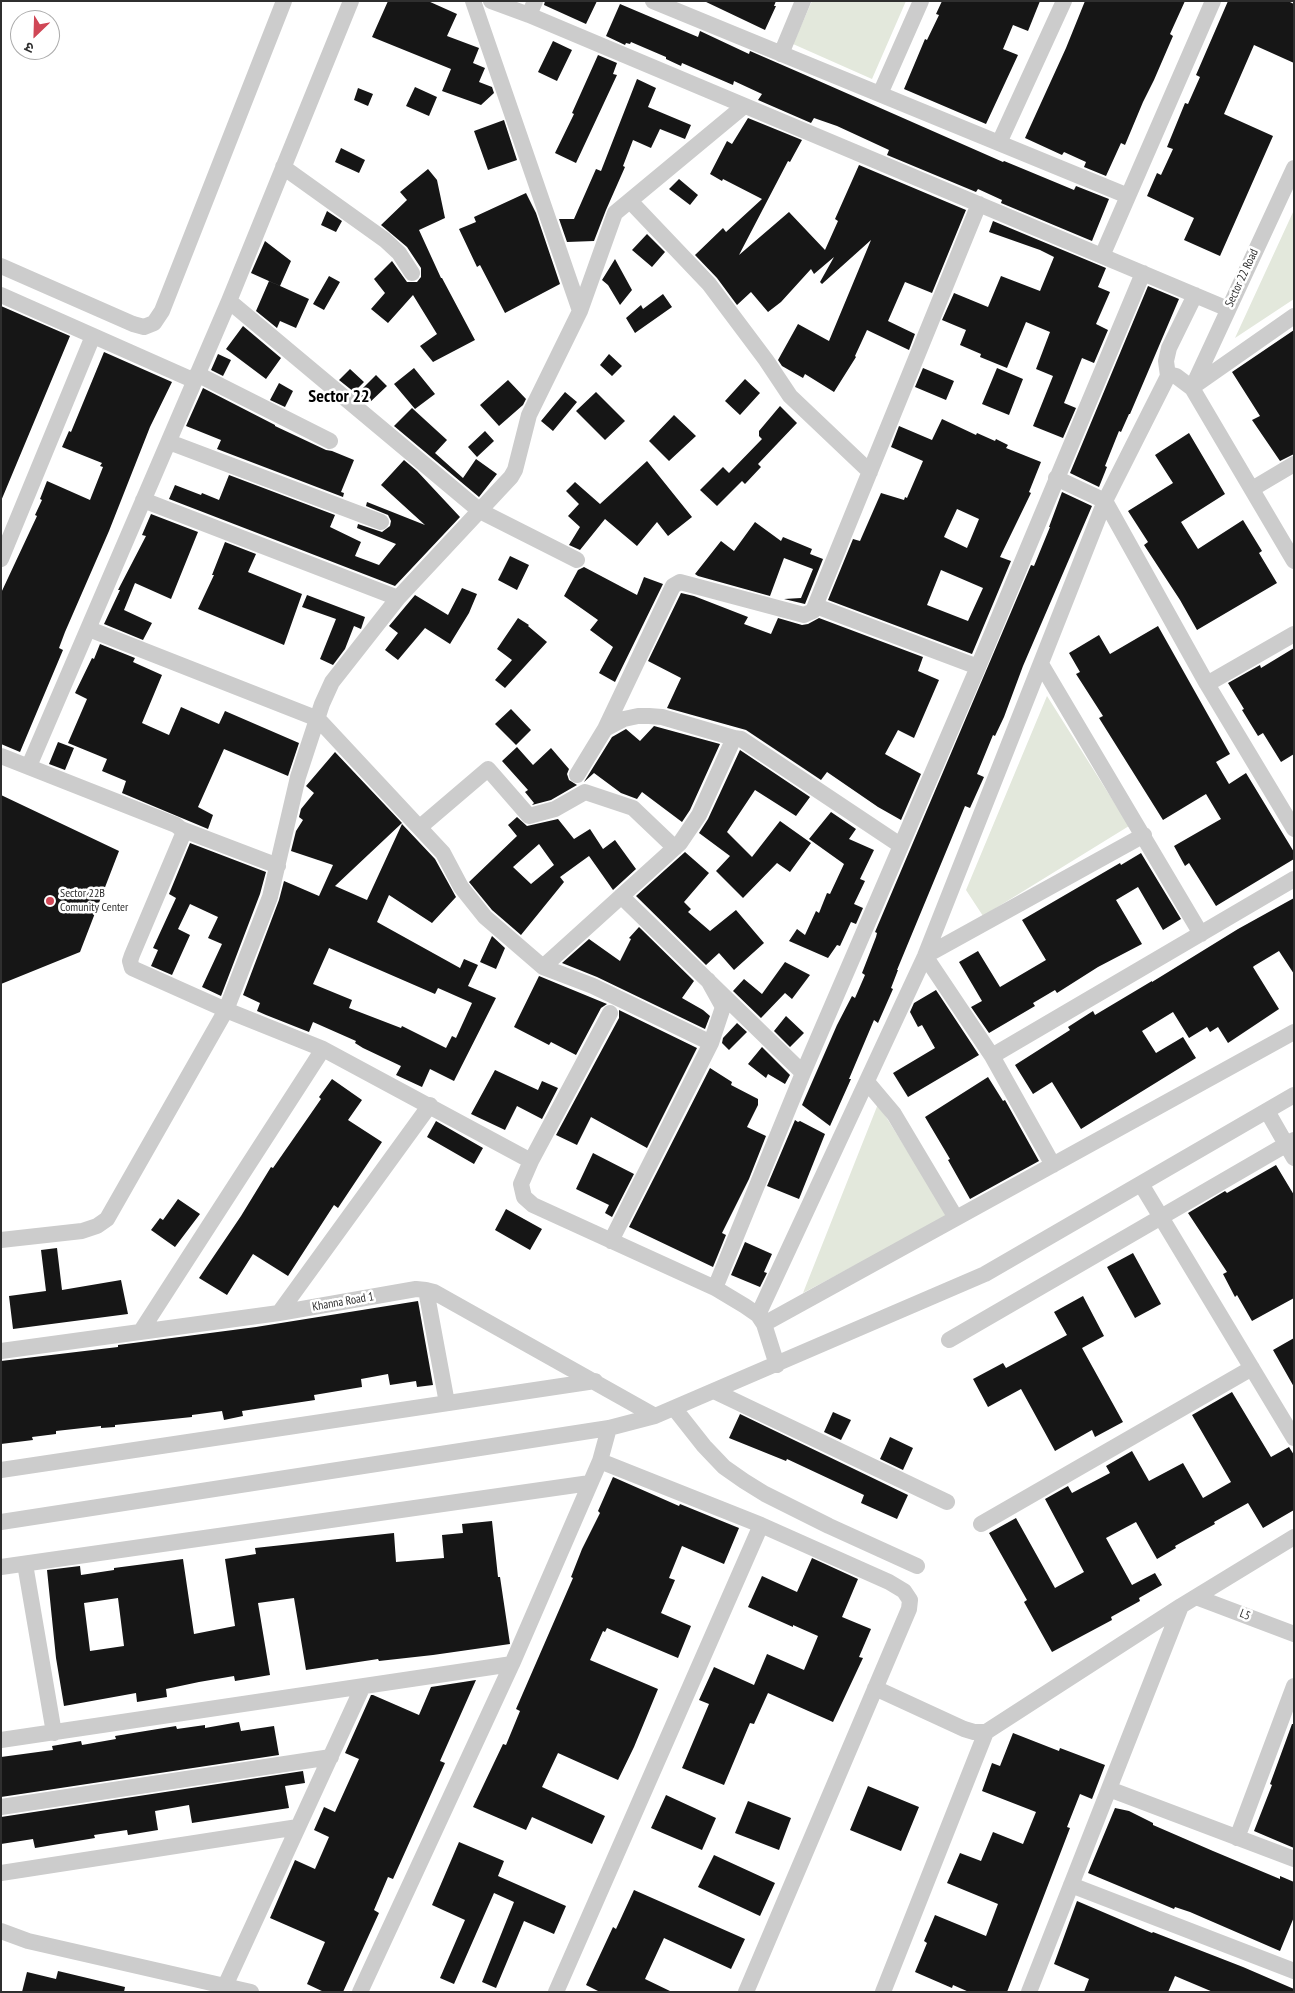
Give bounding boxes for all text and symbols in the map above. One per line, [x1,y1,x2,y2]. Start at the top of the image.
north arrow [10,10,60,60]
text: उ [22,38,37,58]
street label: Sector 22 Road [1222,247,1262,309]
district label: Sector 22 [308,386,370,408]
place label: Sector 22B Comunity Center [60,887,128,915]
marker: Sector 22B Comunity Center [44,895,56,907]
street label: Khanna Road 1 [311,1290,375,1314]
street label: L5 [1238,1606,1252,1624]

